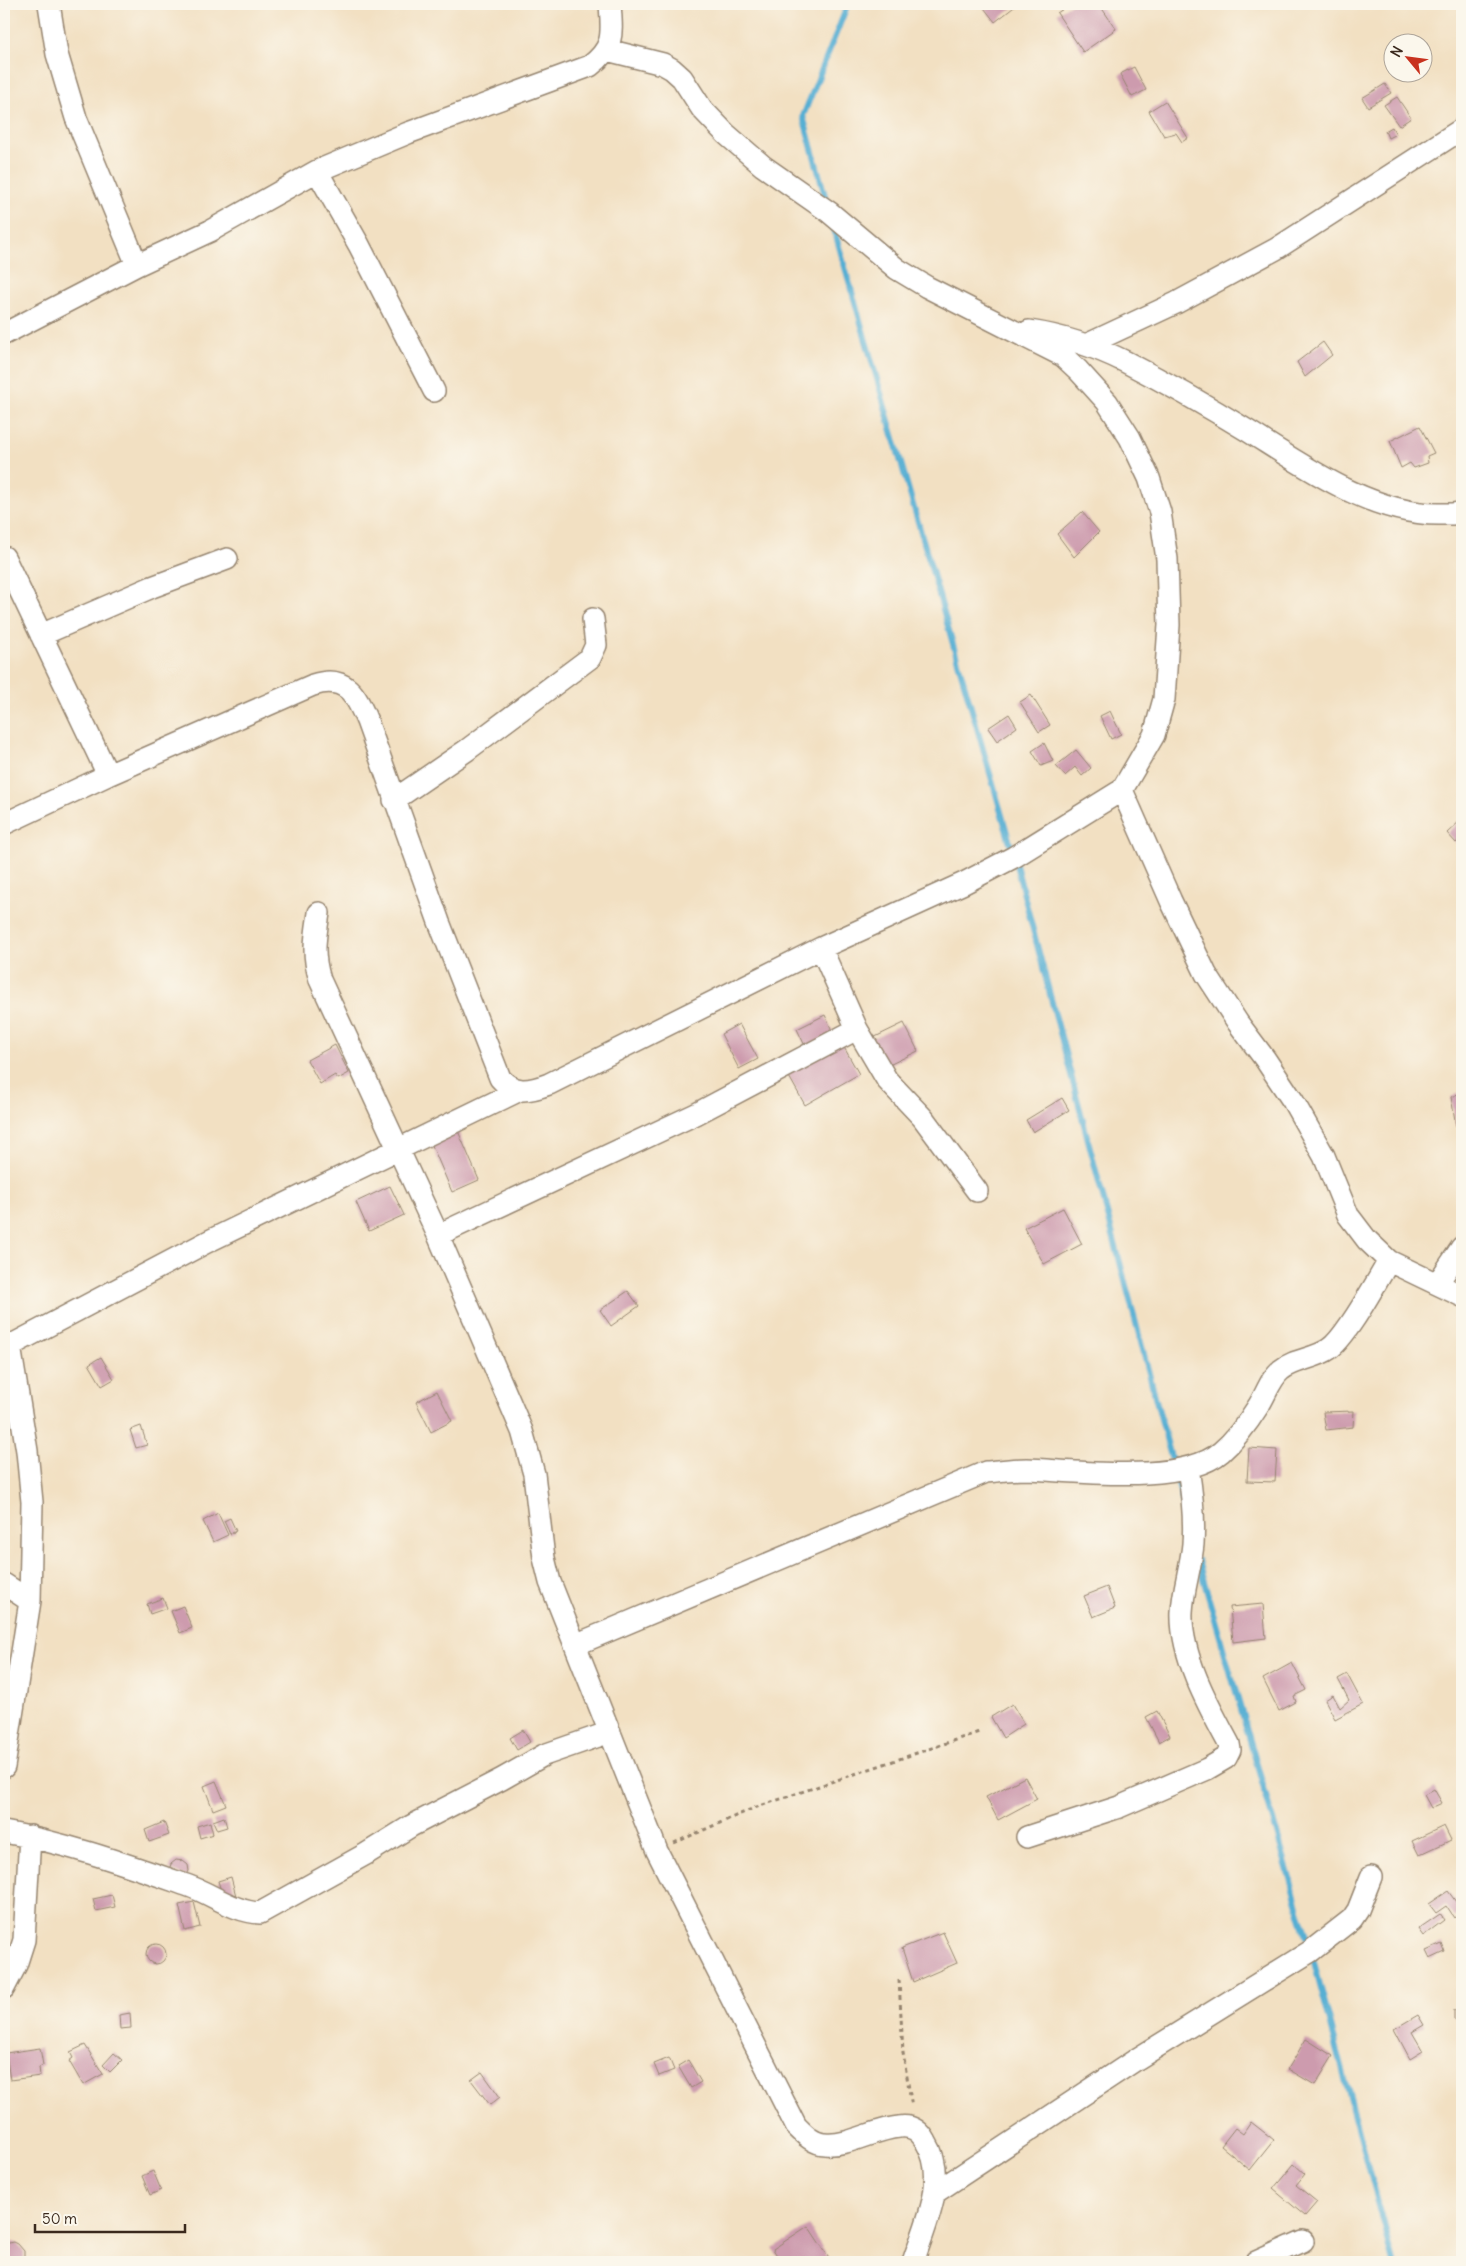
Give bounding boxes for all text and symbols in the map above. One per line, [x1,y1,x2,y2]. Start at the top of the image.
north arrow [1384,32,1434,82]
text: N [1386,43,1407,60]
scale bar [35,2201,185,2233]
text: 50 m [42,2209,77,2228]

